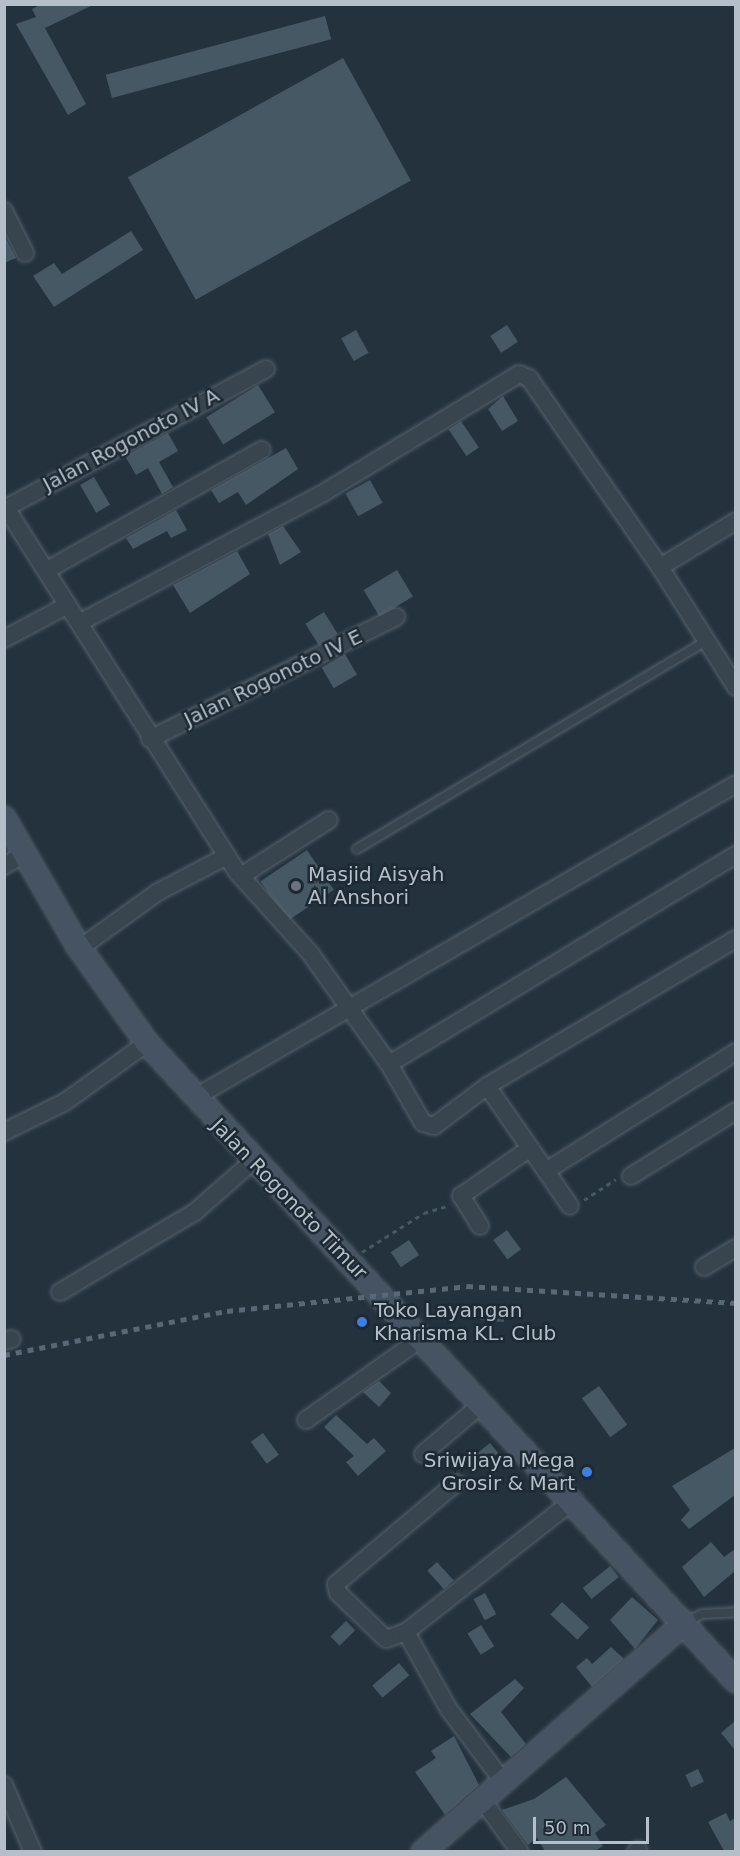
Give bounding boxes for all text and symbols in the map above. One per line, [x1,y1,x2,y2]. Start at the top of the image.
street label: Jalan Rogonoto IV A [39,383,223,497]
street label: Jalan Rogonoto IV E [180,624,366,732]
place label: Masjid Aisyah Al Anshori [308,862,445,909]
marker: Masjid Aisyah Al Anshori [289,879,303,893]
street label: Jalan Rogonoto Timur [206,1114,372,1284]
place label: Toko Layangan Kharisma KL. Club [374,1298,556,1345]
marker: Toko Layangan Kharisma KL. Club [355,1315,369,1329]
place label: Sriwijaya Mega Grosir & Mart [424,1448,575,1495]
marker: Sriwijaya Mega Grosir & Mart [580,1465,594,1479]
scale bar [536,1805,652,1843]
text: 50 m [544,1817,590,1838]

